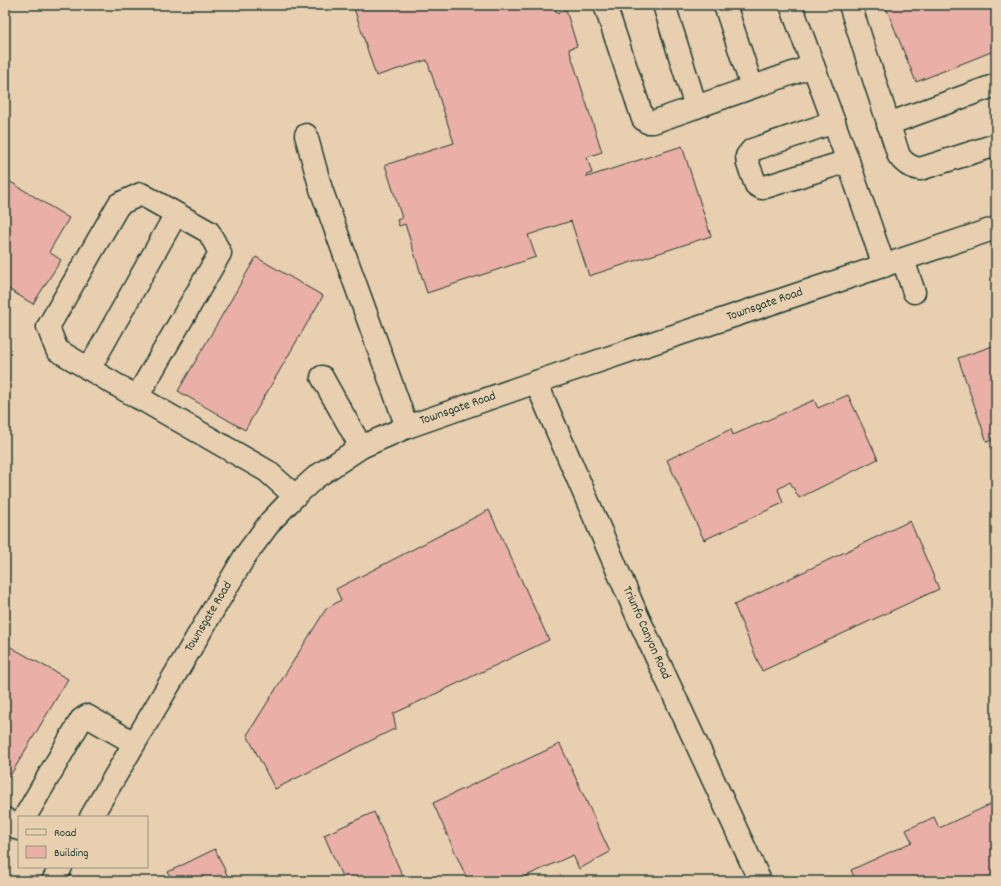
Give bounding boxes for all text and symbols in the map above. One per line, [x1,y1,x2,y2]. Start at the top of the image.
street label: Townsgate Road [724,283,806,327]
street label: Townsgate Road [417,387,499,431]
street label: Townsgate Road [180,578,238,656]
street label: Triunfo Canyon Road [617,583,675,683]
legend [18,816,148,868]
text: Road [54,825,76,842]
text: Building [54,845,89,862]

